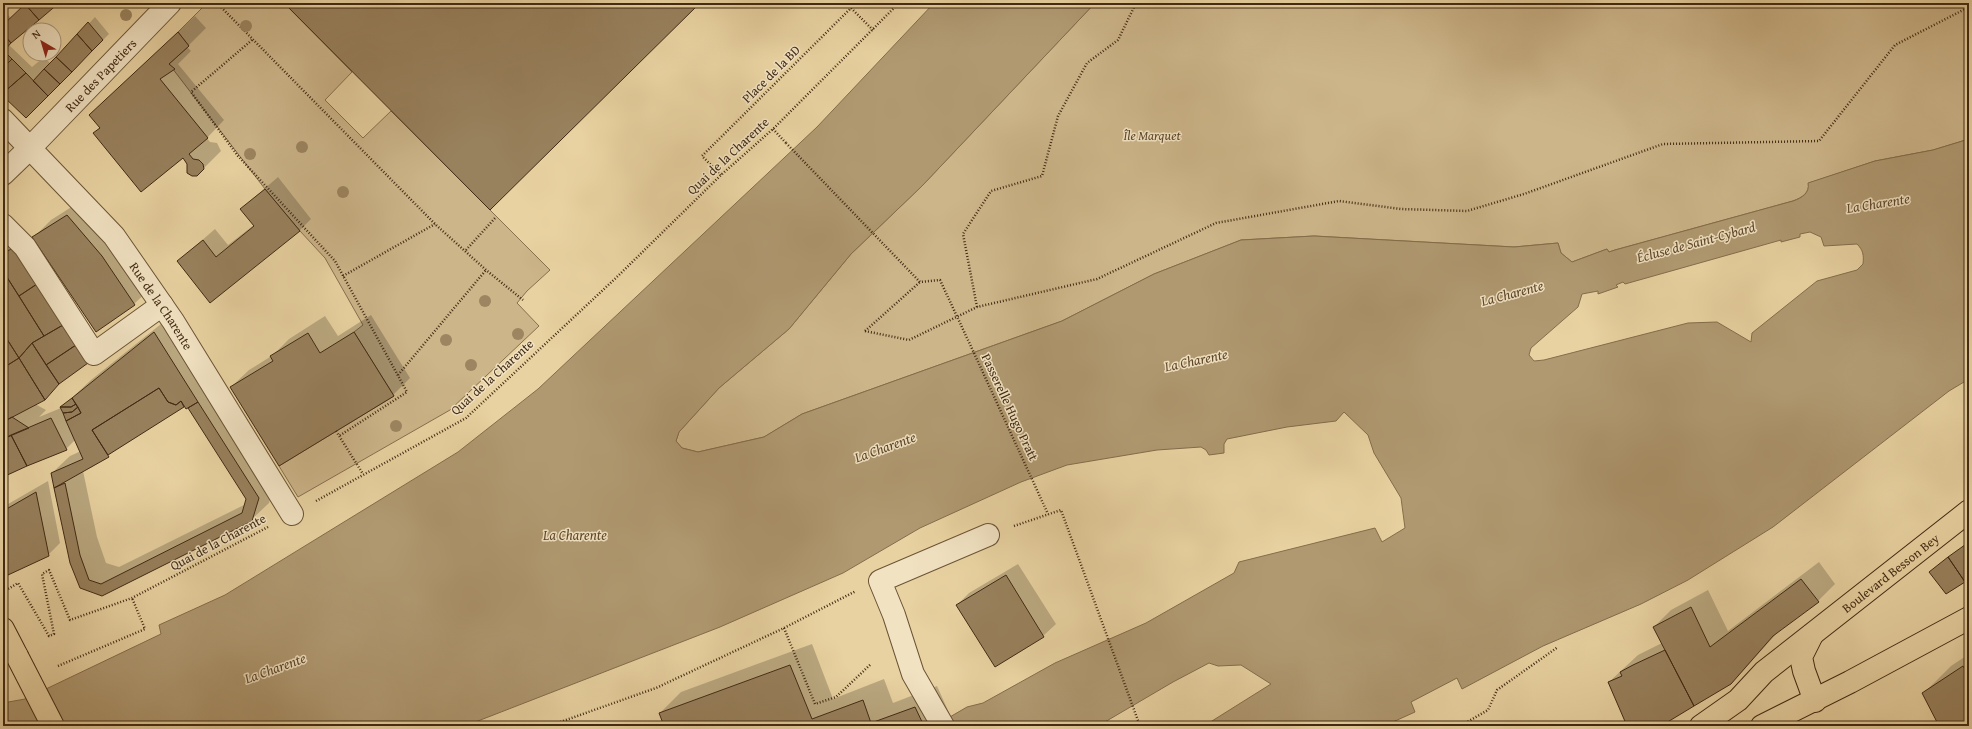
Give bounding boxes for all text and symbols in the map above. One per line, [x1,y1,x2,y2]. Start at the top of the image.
north arrow [22,22,62,62]
text: N [28,25,44,43]
street label: Rue des Papetiers [60,34,141,116]
street label: Place de la BD [738,41,804,107]
street label: Quai de la Charente [683,113,773,199]
park label: Île Marquet [1123,126,1181,145]
water label: La Charente [1844,188,1911,218]
water label: Écluse de Saint-Cybard [1634,216,1758,268]
street label: Rue de la Charente [125,258,198,353]
water label: La Charente [1478,275,1546,311]
street label: Quai de la Charente [446,335,538,419]
water label: La Charente [1162,344,1230,377]
street label: Passerelle Hugo Pratt [977,350,1043,464]
water label: La Charente [851,427,919,468]
street label: Quai de la Charente [167,509,269,575]
water label: La Charente [542,525,607,545]
street label: Boulevard Besson Bey [1838,528,1943,617]
water label: La Charente [241,648,309,689]

